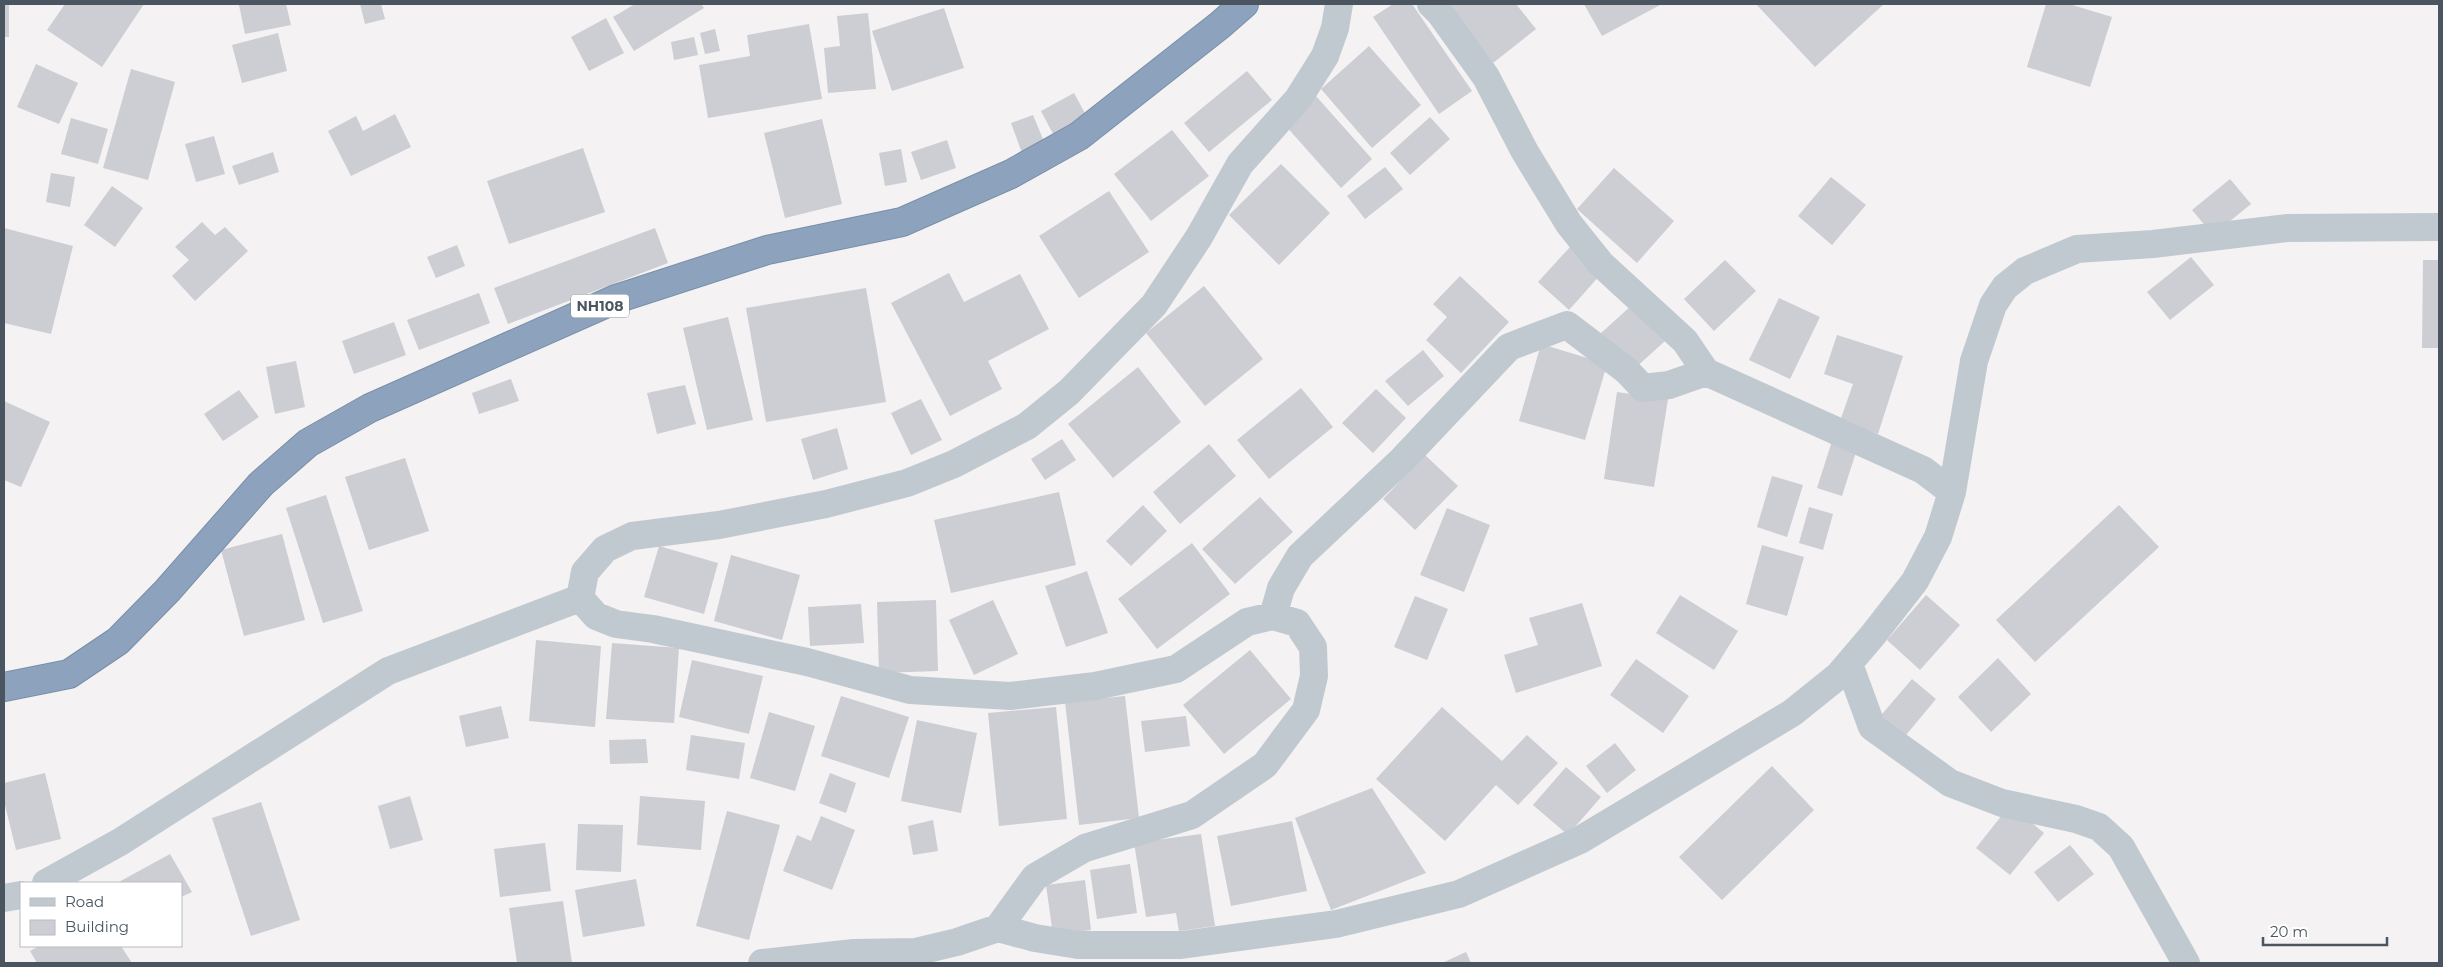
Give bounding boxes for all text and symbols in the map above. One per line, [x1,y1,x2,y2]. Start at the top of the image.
road number: NH108 [571,294,629,318]
legend [20,882,182,947]
text: Road [65,892,104,911]
scale bar [2263,914,2387,946]
text: Building [65,917,129,936]
text: 20 m [2270,922,2308,941]

